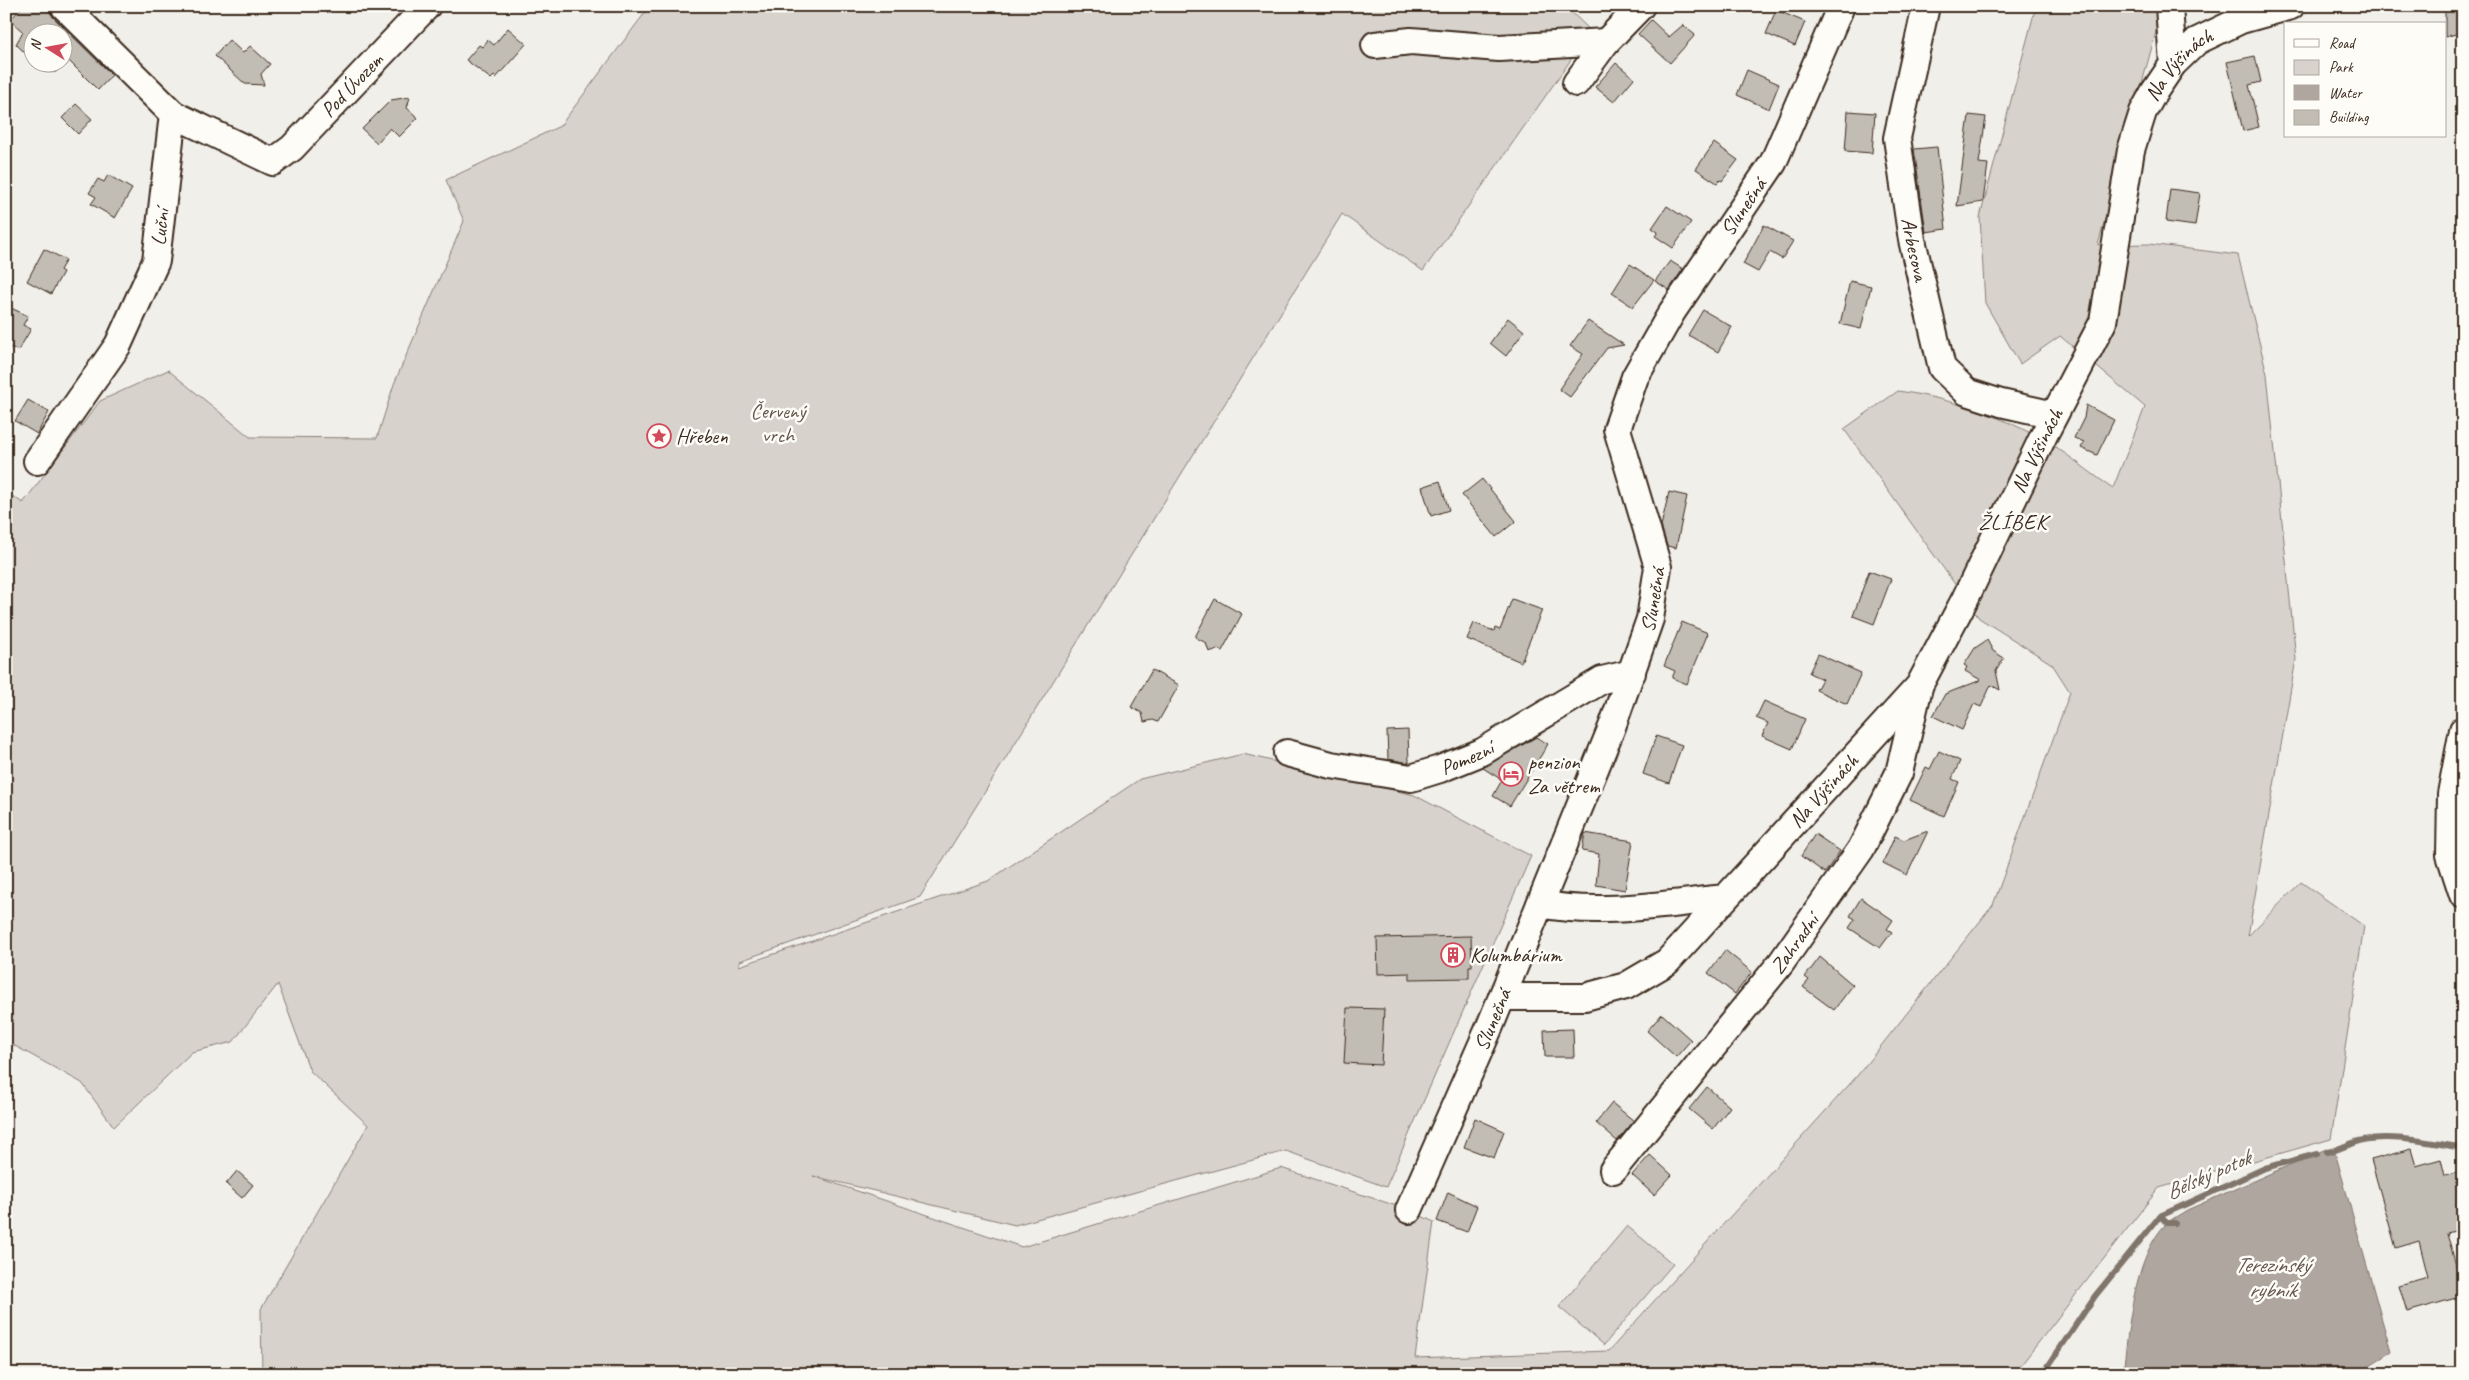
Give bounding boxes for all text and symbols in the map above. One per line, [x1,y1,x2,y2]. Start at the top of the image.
north arrow [22,22,72,72]
street label: Na Výšinách [2139,22,2218,105]
legend [2284,22,2446,138]
text: Road [2329,34,2356,53]
text: N [27,37,45,51]
street label: Pod Úvozem [315,46,390,123]
text: Park [2329,58,2354,77]
text: Water [2329,84,2363,103]
text: Building [2329,108,2369,127]
street label: Slunečná [1715,171,1773,241]
street label: Luční [145,203,175,247]
street label: Arbesova [1896,216,1935,286]
park label: Červený vrch [751,398,808,448]
street label: Na Výšinách [2005,403,2069,497]
place icon: Hřeben [646,423,672,449]
place label: Hřeben [676,423,728,449]
district label: ŽLÍBEK [1978,508,2051,536]
street label: Slunečná [1634,564,1671,635]
street label: Pomezní [1436,733,1502,781]
street label: Na Výšinách [1783,747,1865,833]
place label: penzion Za větrem [1528,749,1601,799]
hotel icon: penzion Za větrem [1498,761,1524,787]
street label: Zahradní [1765,906,1827,979]
building icon: Kolumbárium [1440,942,1466,968]
place label: Kolumbárium [1470,942,1563,968]
street label: Slunečná [1468,983,1518,1054]
water label: Bělský potok [2161,1142,2258,1206]
water label: Terezínský rybník [2235,1251,2315,1304]

